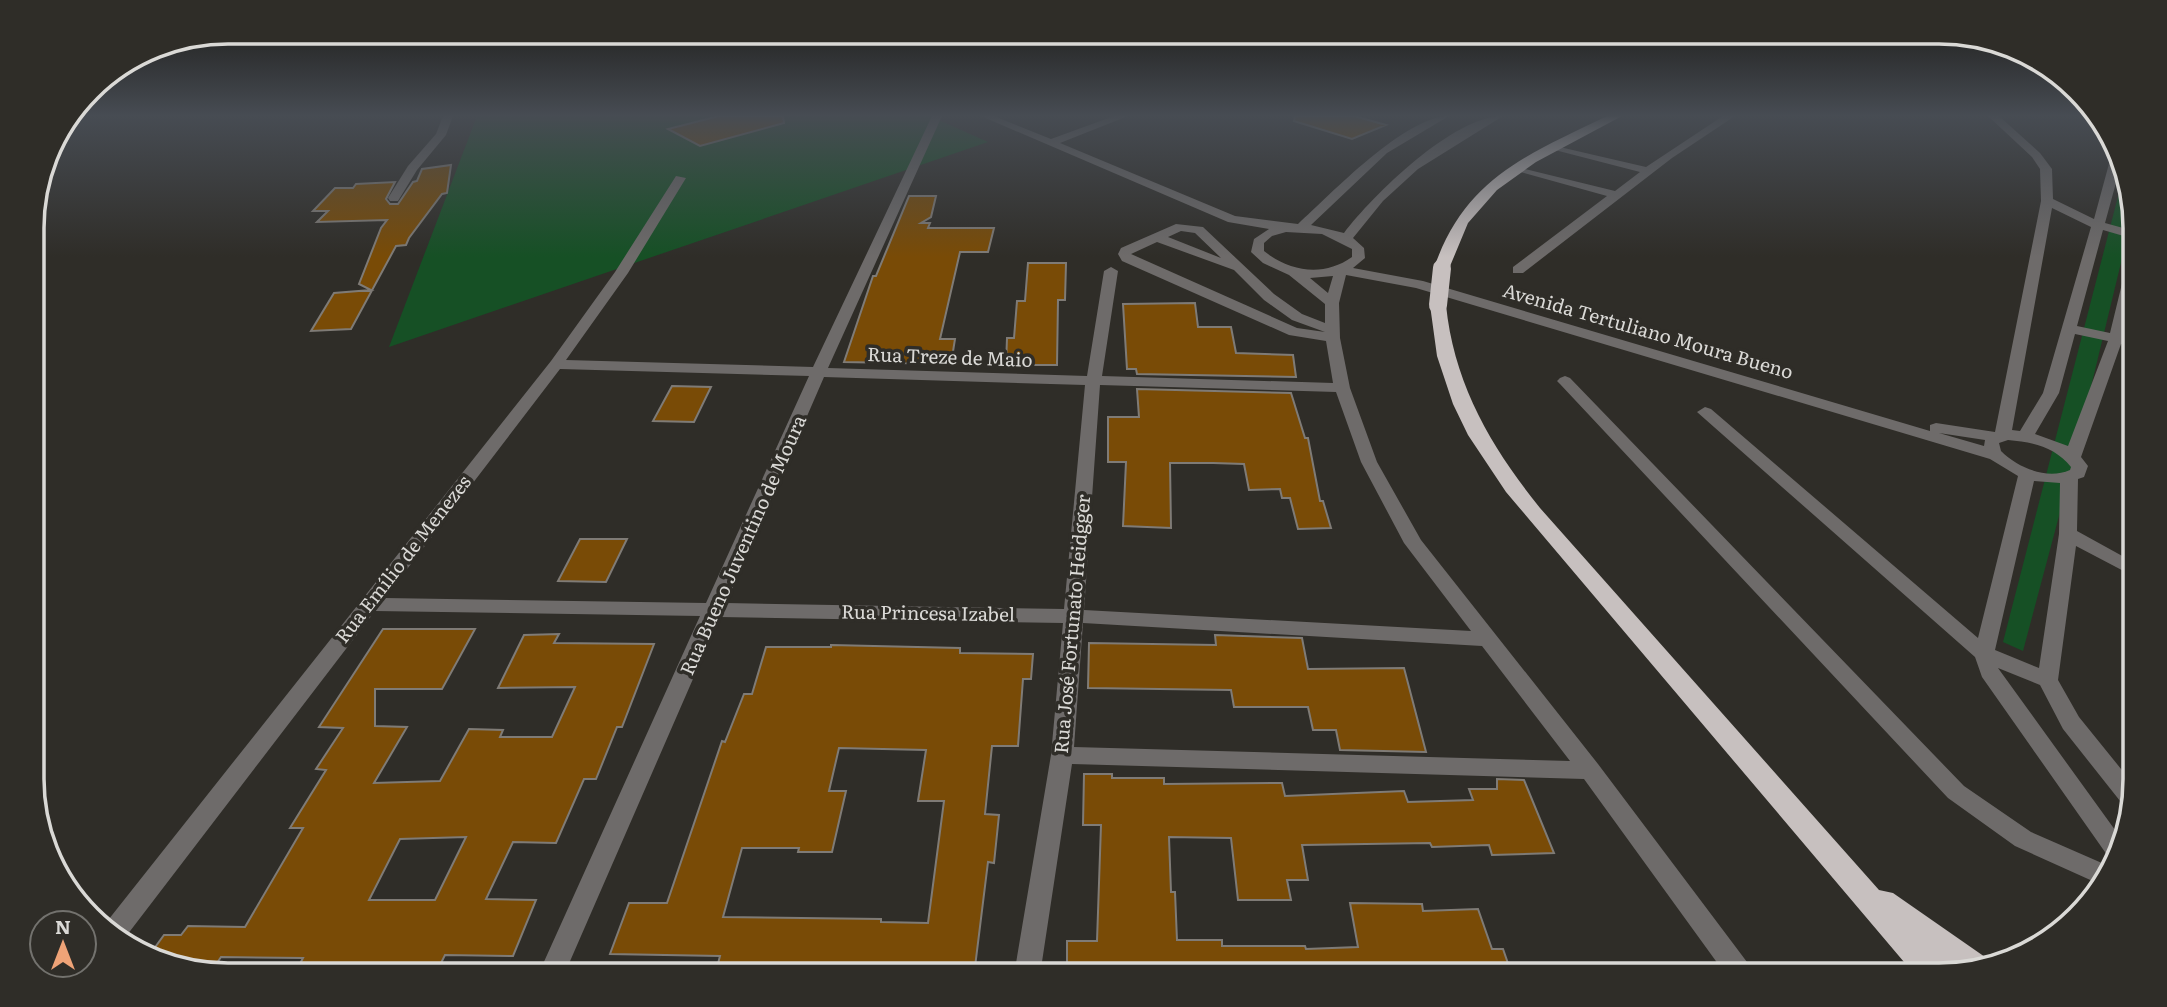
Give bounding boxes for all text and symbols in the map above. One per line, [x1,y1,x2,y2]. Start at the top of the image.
street label: Avenida Tertuliano Moura Bueno [1500,275,1797,385]
street label: Rua Treze de Maio [867,339,1033,373]
street label: Rua Bueno Juventino de Moura [672,409,813,679]
street label: Rua Emílio de Menezes [328,468,477,648]
street label: Rua José Fortunato Heidgger [1046,493,1096,755]
street label: Rua Princesa Izabel [841,596,1015,628]
north arrow [28,909,98,979]
text: N [55,912,71,940]

